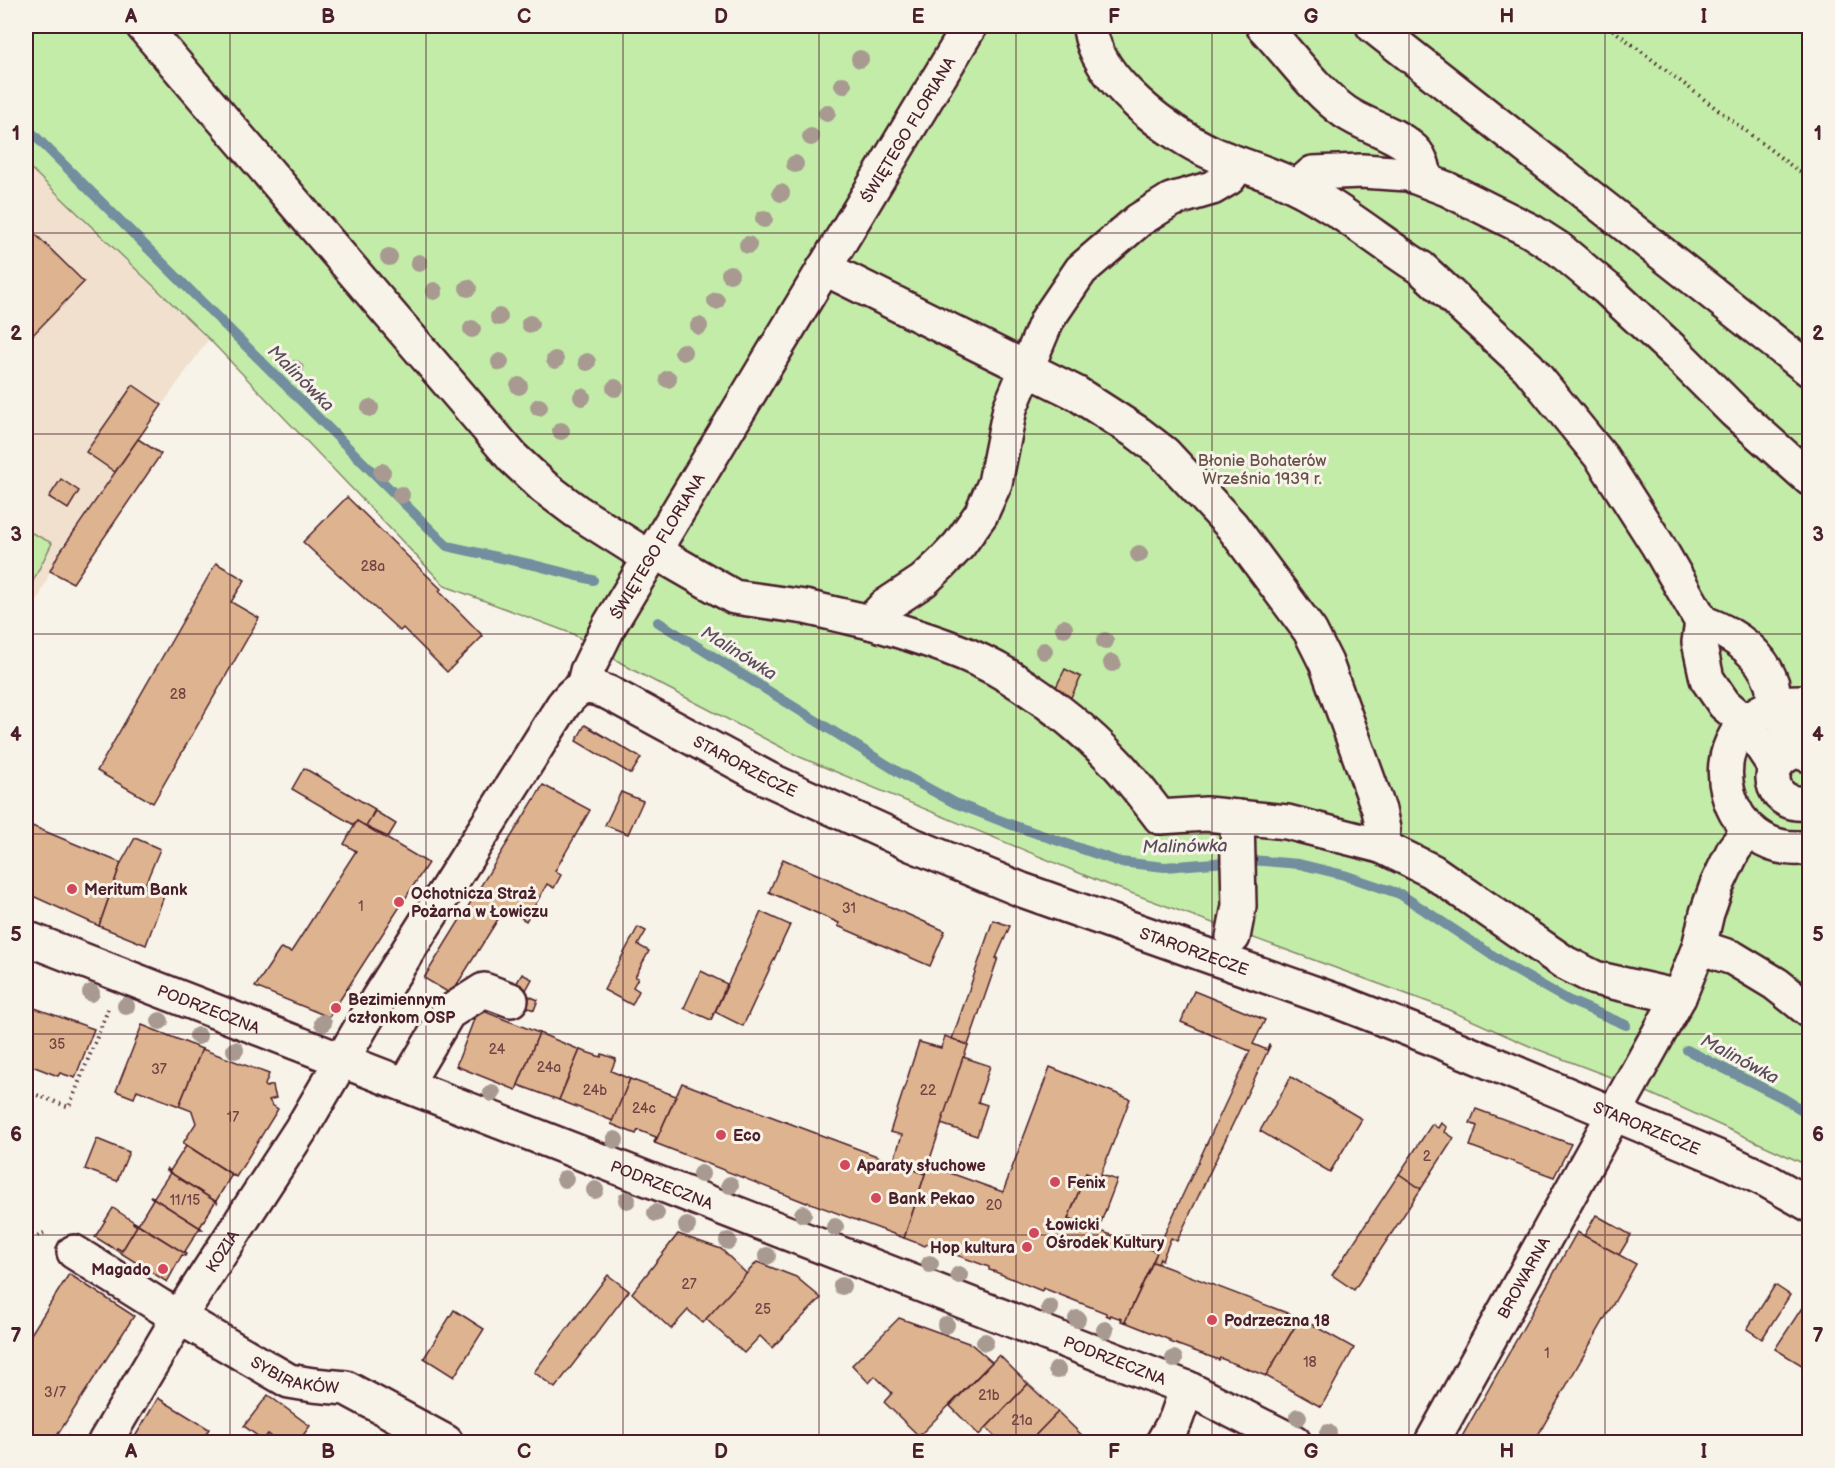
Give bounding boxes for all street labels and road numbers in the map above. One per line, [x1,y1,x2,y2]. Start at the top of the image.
street label: ŚWIĘTEGO FLORIANA [856,54,960,207]
street label: ŚWIĘTEGO FLORIANA [606,470,710,623]
street label: STARORZECZE [690,732,800,802]
street label: STARORZECZE [1137,924,1251,980]
street label: PODRZECZNA [154,982,262,1039]
street label: STARORZECZE [1590,1098,1703,1160]
street label: PODRZECZNA [607,1157,716,1214]
street label: KOZIA [203,1227,244,1276]
street label: BROWARNA [1494,1234,1555,1323]
street label: PODRZECZNA [1060,1333,1169,1390]
street label: SYBIRAKÓW [247,1353,340,1398]

